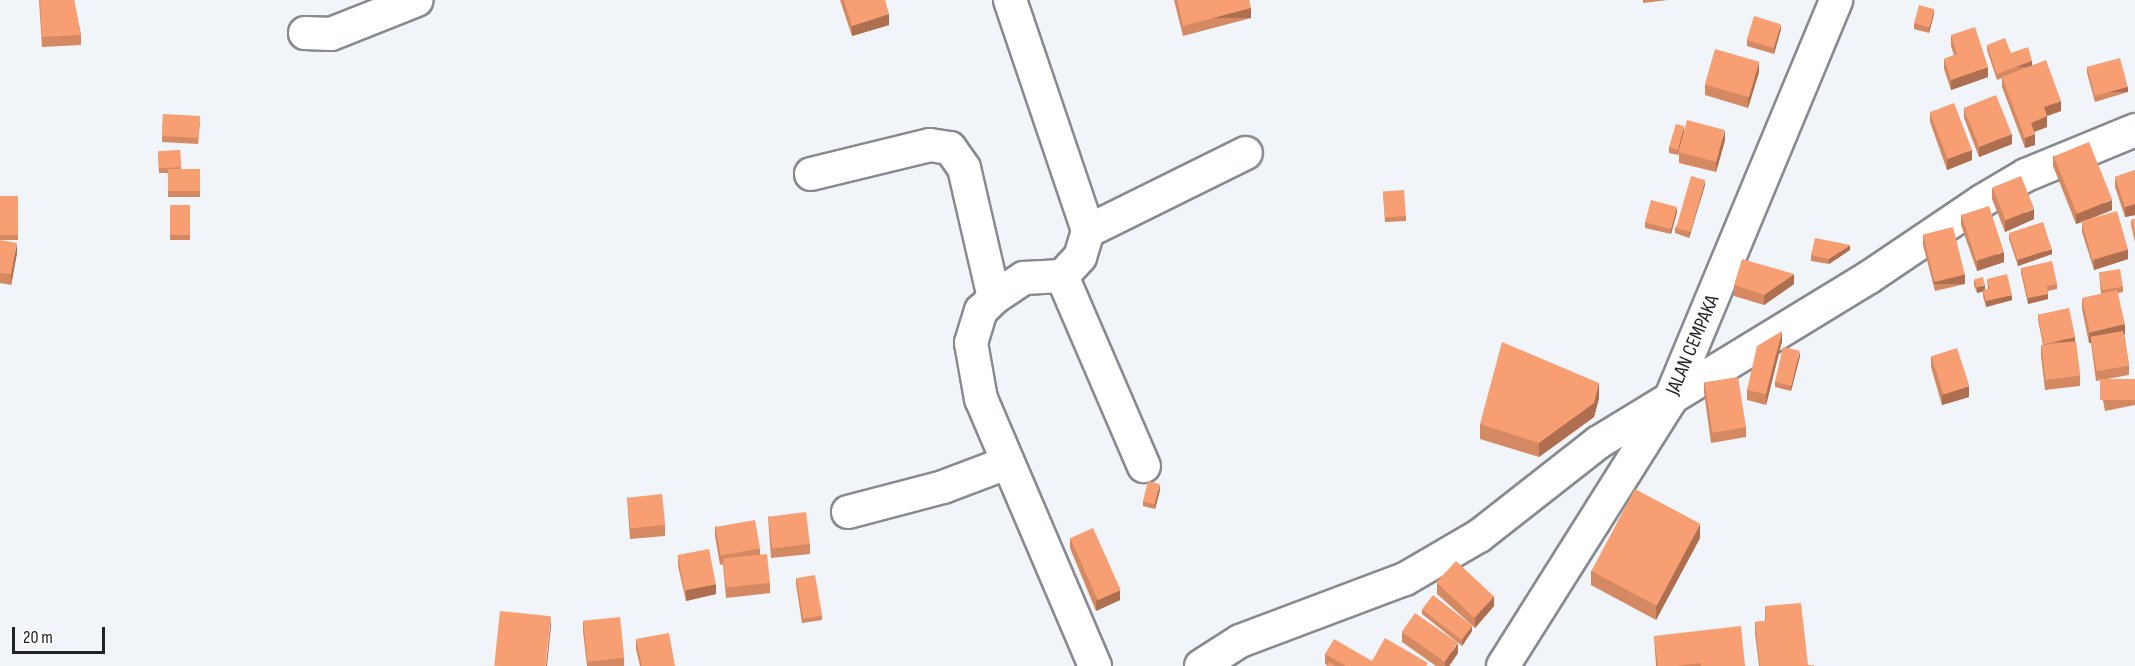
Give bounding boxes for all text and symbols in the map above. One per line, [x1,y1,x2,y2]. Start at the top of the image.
street label: JALAN CEMPAKA [1661,291,1725,399]
scale bar [15,615,108,653]
text: 20 m [23,627,53,648]

